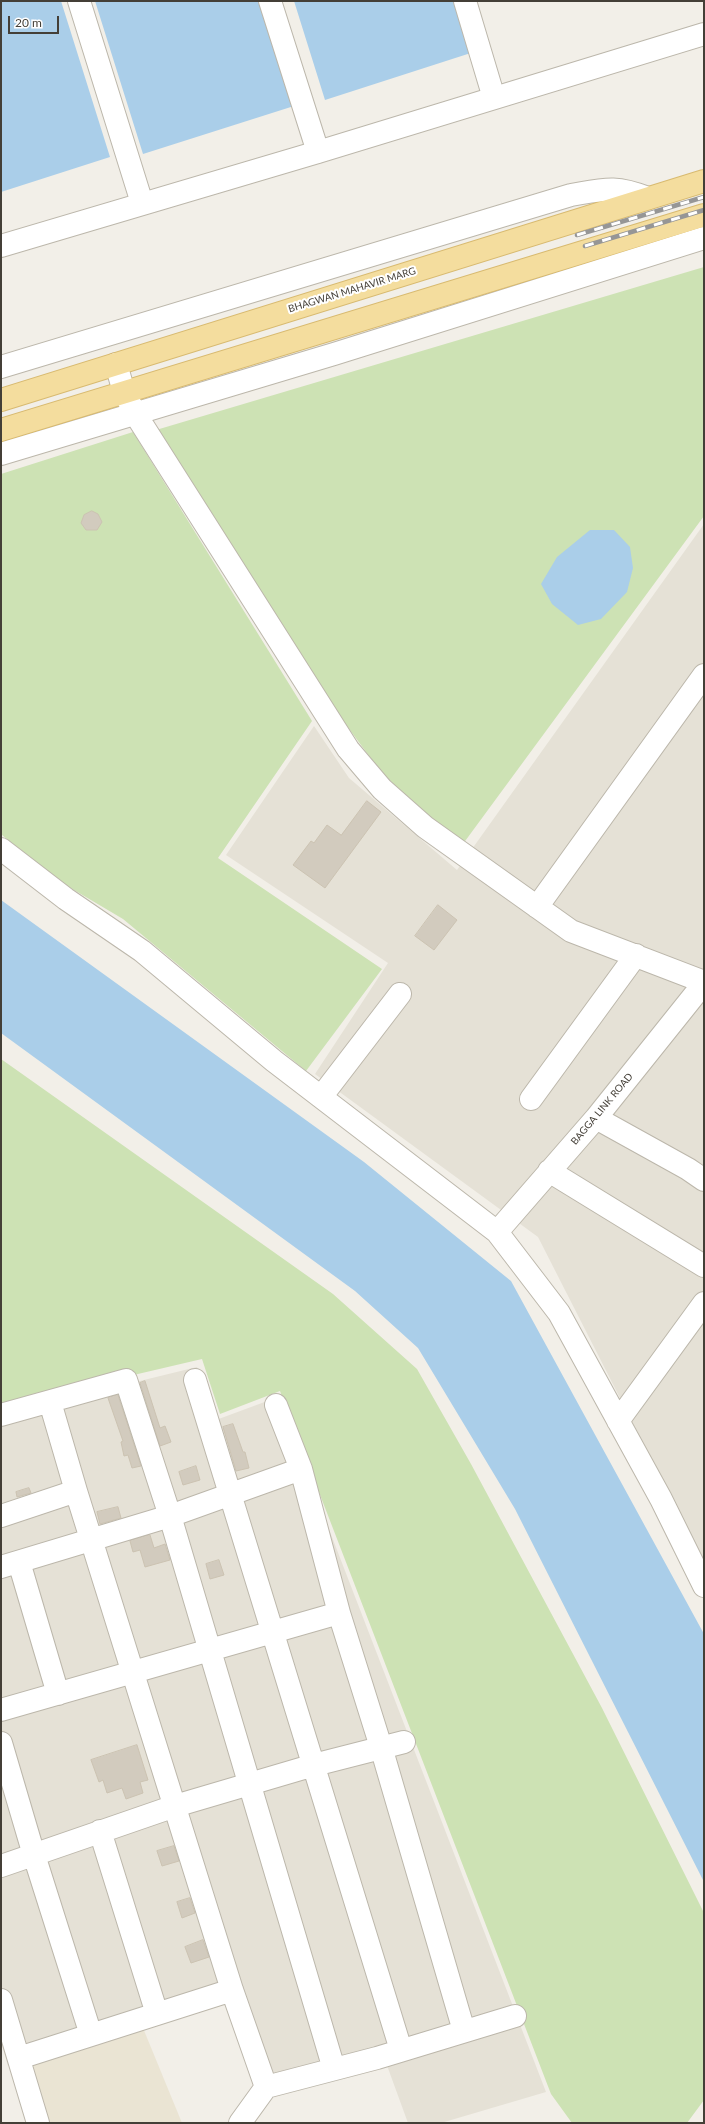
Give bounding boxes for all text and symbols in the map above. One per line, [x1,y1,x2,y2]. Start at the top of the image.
scale bar [10,8,61,34]
text: 20 m [15,15,42,30]
street label: BHAGWAN MAHAVIR MARG [287,265,417,315]
street label: BAGGA LINK ROAD [568,1071,636,1147]

